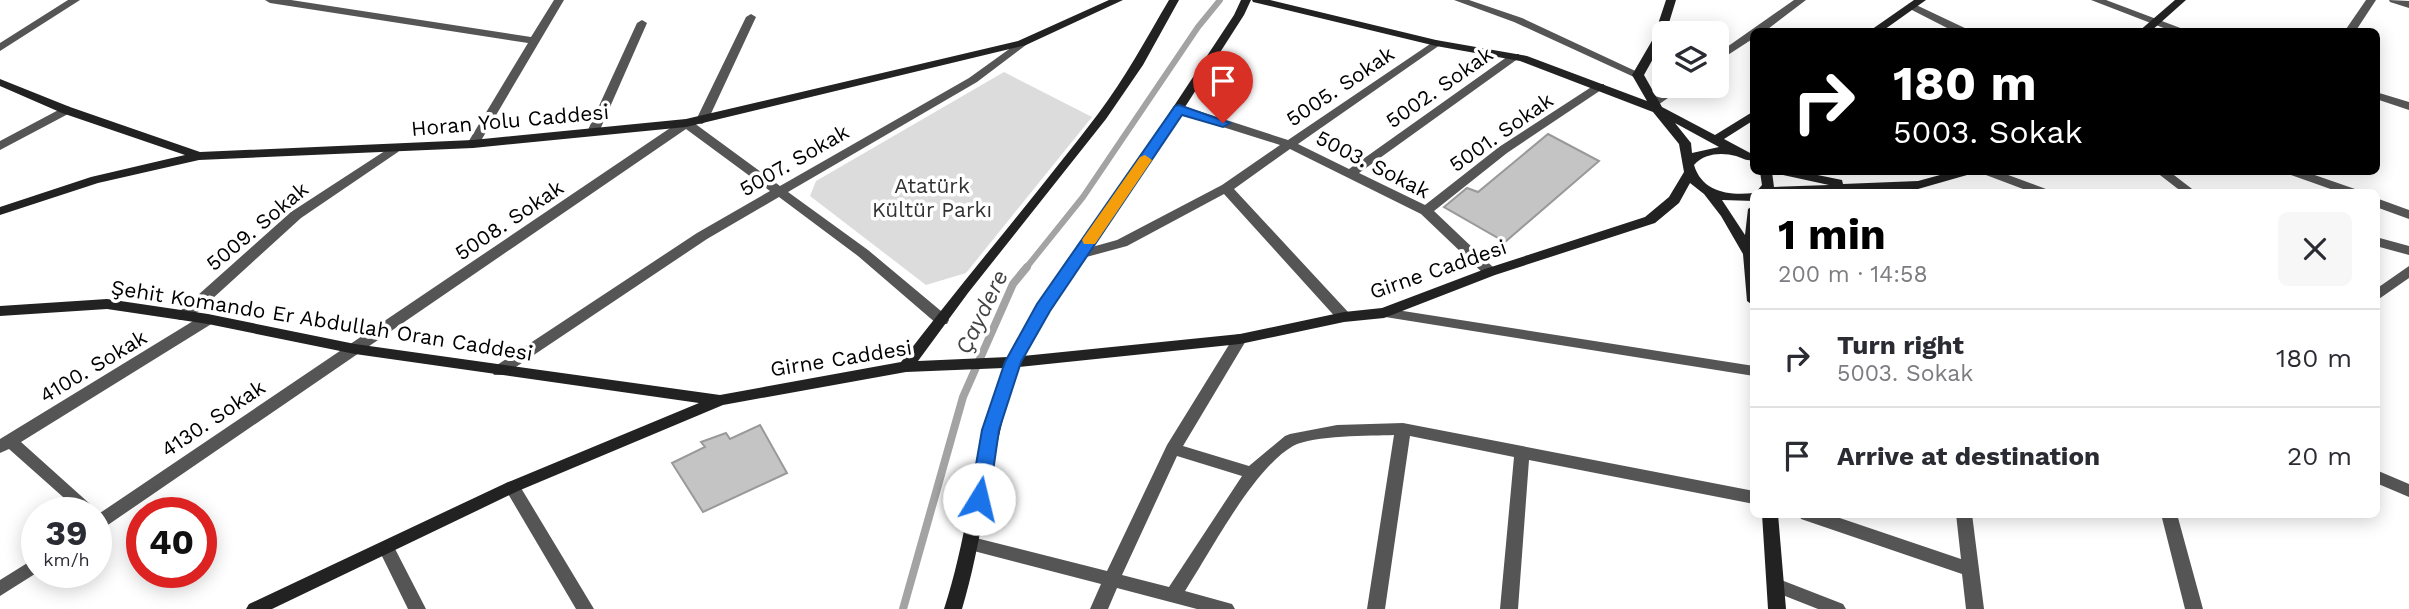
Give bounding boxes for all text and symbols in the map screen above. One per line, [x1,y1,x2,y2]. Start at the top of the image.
map controls [1652,21,1729,98]
button: layers [1652,21,1729,98]
street label: 5005. Sokak [1281,41,1399,131]
street label: 5002. Sokak [1381,41,1497,133]
pin [1193,51,1253,123]
text: 180 m [1893,54,2037,112]
icon: right [1778,56,1869,147]
icon: arrive [1204,62,1242,100]
street label: 5001. Sokak [1444,87,1558,177]
street label: Horan Yolu Caddesi [410,99,610,141]
text: 5003. Sokak [1893,113,2083,151]
street label: 5007. Sokak [735,119,853,201]
street label: 5003. Sokak [1312,125,1434,203]
park label: Atatürk Kültür Parkı [872,173,992,222]
street label: 5008. Sokak [450,174,568,265]
street label: 5009. Sokak [201,176,313,276]
text: 1 min [1778,210,1886,259]
button: close [2278,212,2352,286]
street label: Girne Caddesi [1366,234,1510,304]
text: 200 m · 14:58 [1778,261,1928,288]
water label: Çaydere [950,265,1014,359]
street label: Şehit Komando Er Abdullah Oran Caddesi [109,274,535,366]
street label: 4100. Sokak [35,324,151,408]
text: Turn right [1837,330,1964,360]
street label: Girne Caddesi [768,334,914,382]
icon: right [1778,339,1816,377]
text: 180 m [2276,343,2352,373]
text: 5003. Sokak [1837,360,1973,387]
street label: 4130. Sokak [156,374,270,462]
icon: arrive [1778,437,1816,475]
text: Arrive at destination [1837,441,2100,471]
text: 20 m [2287,441,2352,471]
position arrow [942,462,1016,536]
speed limit sign: 40 [126,497,217,588]
text: 39 [45,512,88,554]
text: km/h [43,549,90,570]

